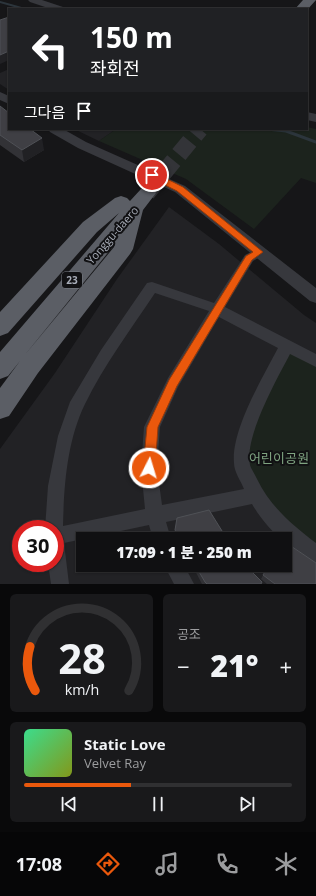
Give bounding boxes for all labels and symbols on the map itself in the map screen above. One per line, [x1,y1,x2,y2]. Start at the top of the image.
pin [135,158,169,192]
street label: Yonggu-daero [83,203,141,267]
road number: 23 [62,272,82,288]
position arrow [128,447,170,489]
park label: 어린이공원 [249,449,309,467]
speed limit sign: 30 [12,520,64,572]

